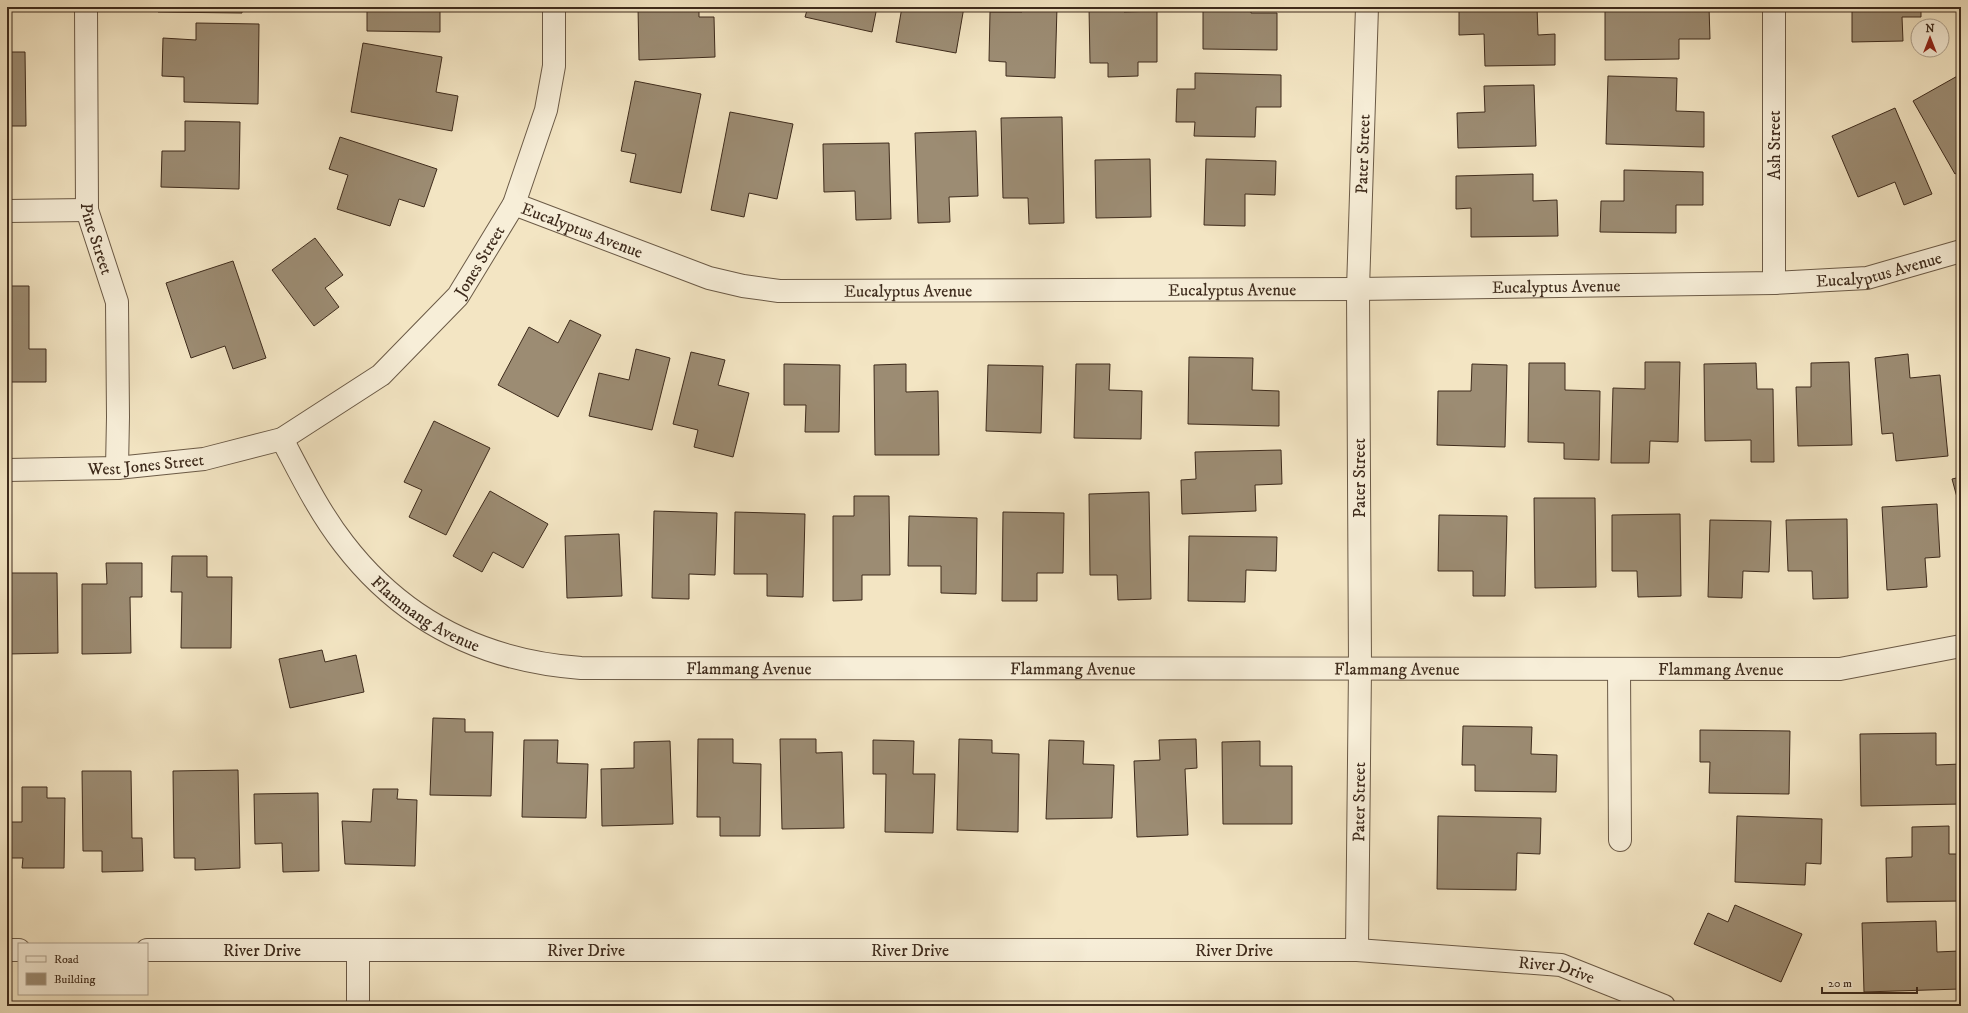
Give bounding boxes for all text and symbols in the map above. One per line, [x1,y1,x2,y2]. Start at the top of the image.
north arrow [1910,18,1950,58]
text: N [1925,22,1935,36]
street label: Ash Street [1764,110,1786,180]
street label: Pater Street [1351,113,1376,194]
street label: Eucalyptus Avenue [518,198,646,264]
street label: Pine Street [75,203,117,278]
street label: Jones Street [449,221,511,303]
street label: Eucalyptus Avenue [1815,247,1945,293]
street label: Eucalyptus Avenue [1492,275,1621,299]
street label: Eucalyptus Avenue [1168,279,1296,302]
street label: Eucalyptus Avenue [844,280,972,303]
street label: Pater Street [1349,438,1371,518]
street label: West Jones Street [86,449,206,481]
street label: Flammang Avenue [366,571,483,657]
street label: Flammang Avenue [686,658,811,680]
street label: Flammang Avenue [1010,658,1135,680]
street label: Flammang Avenue [1334,659,1459,681]
street label: Flammang Avenue [1658,659,1783,681]
street label: Pater Street [1348,761,1371,842]
street label: River Drive [223,940,301,962]
street label: River Drive [547,940,625,962]
street label: River Drive [871,940,949,962]
street label: River Drive [1195,940,1273,962]
legend [18,943,148,995]
text: Road [54,952,79,967]
street label: River Drive [1518,952,1598,989]
scale bar [1822,969,1917,995]
text: Building [54,972,95,987]
text: 20 m [1828,976,1852,991]

